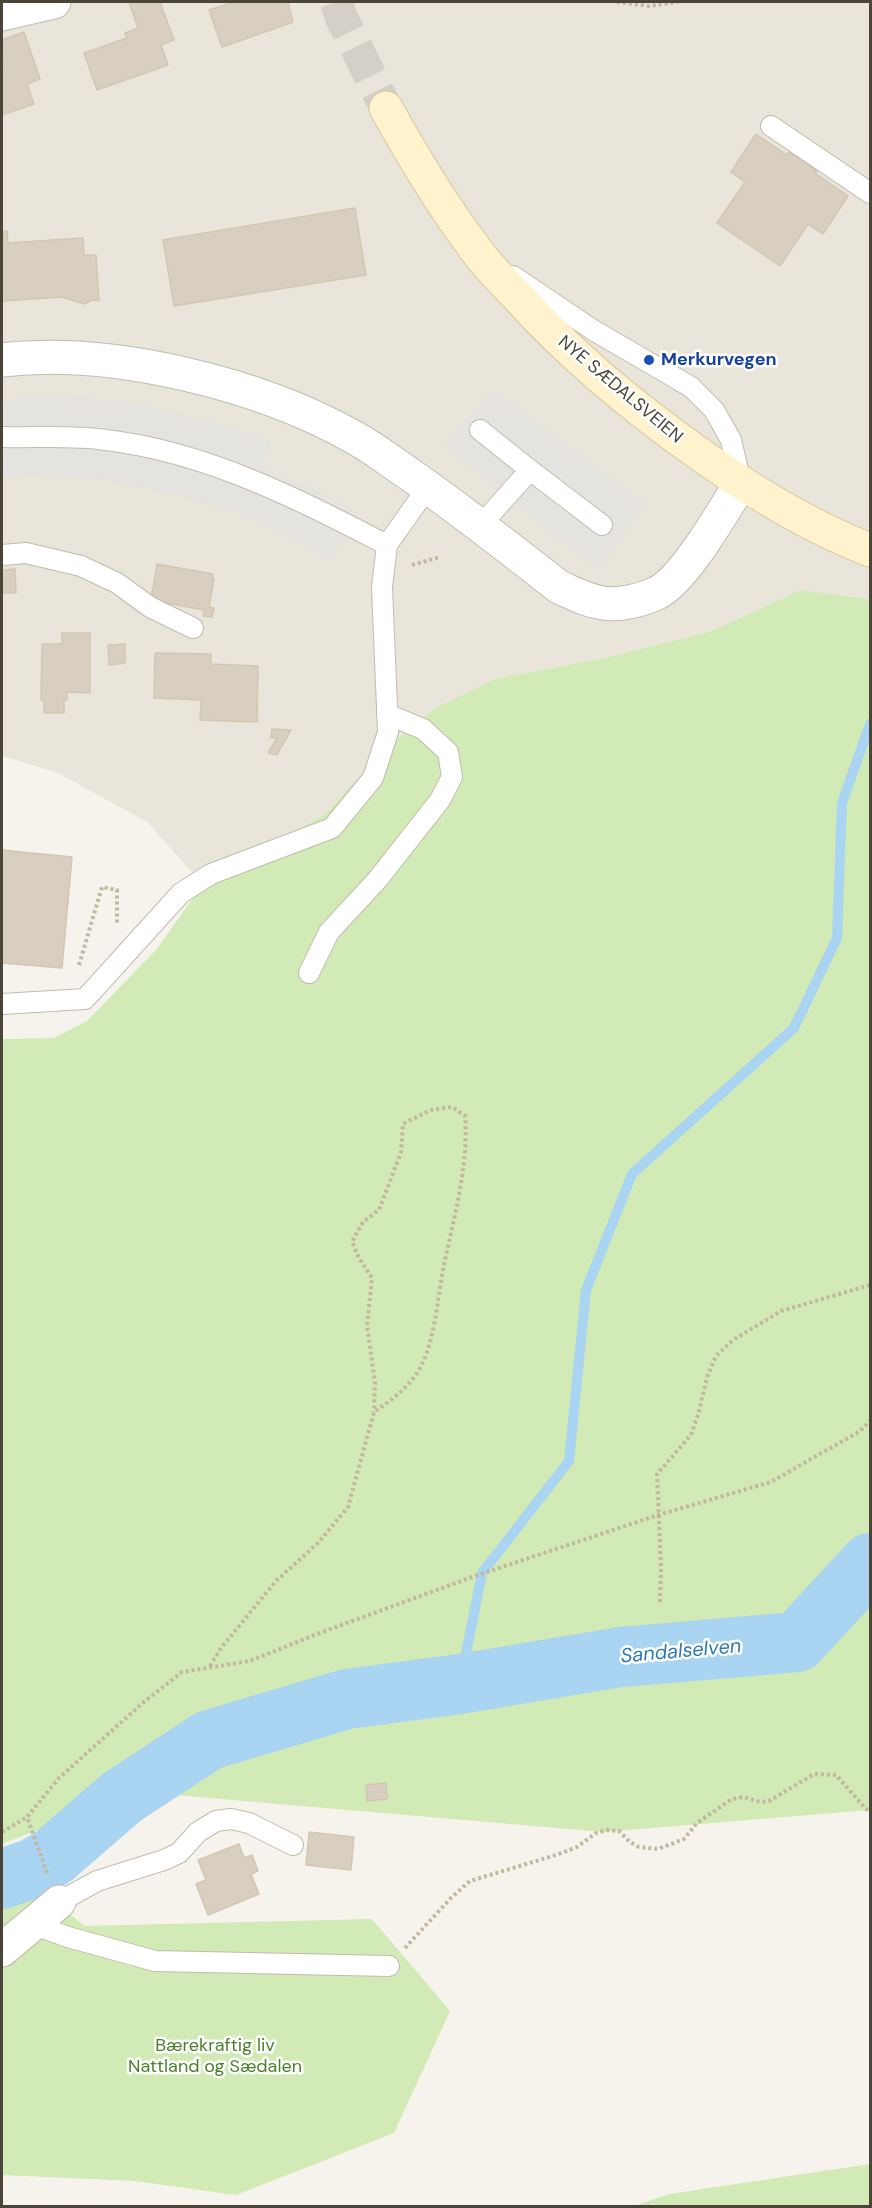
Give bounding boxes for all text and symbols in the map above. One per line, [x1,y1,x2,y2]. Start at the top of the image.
street label: NYE SÆDALSVEIEN [553,332,687,448]
place label: Merkurvegen [661,349,777,371]
marker: Merkurvegen [642,353,656,367]
water label: Sandalselven [620,1635,742,1669]
park label: Bærekraftig liv Nattland og Sædalen [128,2035,302,2078]

